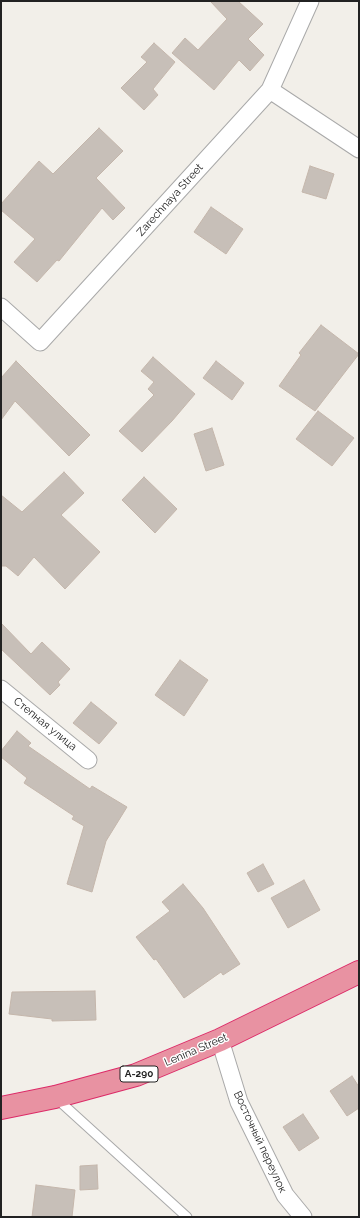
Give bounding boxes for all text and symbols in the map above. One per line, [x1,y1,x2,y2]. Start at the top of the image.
street label: Zarechnaya Street [134,161,206,239]
street label: Степная улица [11,694,79,754]
street label: Lenina Street [162,1031,230,1069]
road number: А-290 [120,1066,158,1082]
street label: Восточный переулок [231,1089,289,1195]

